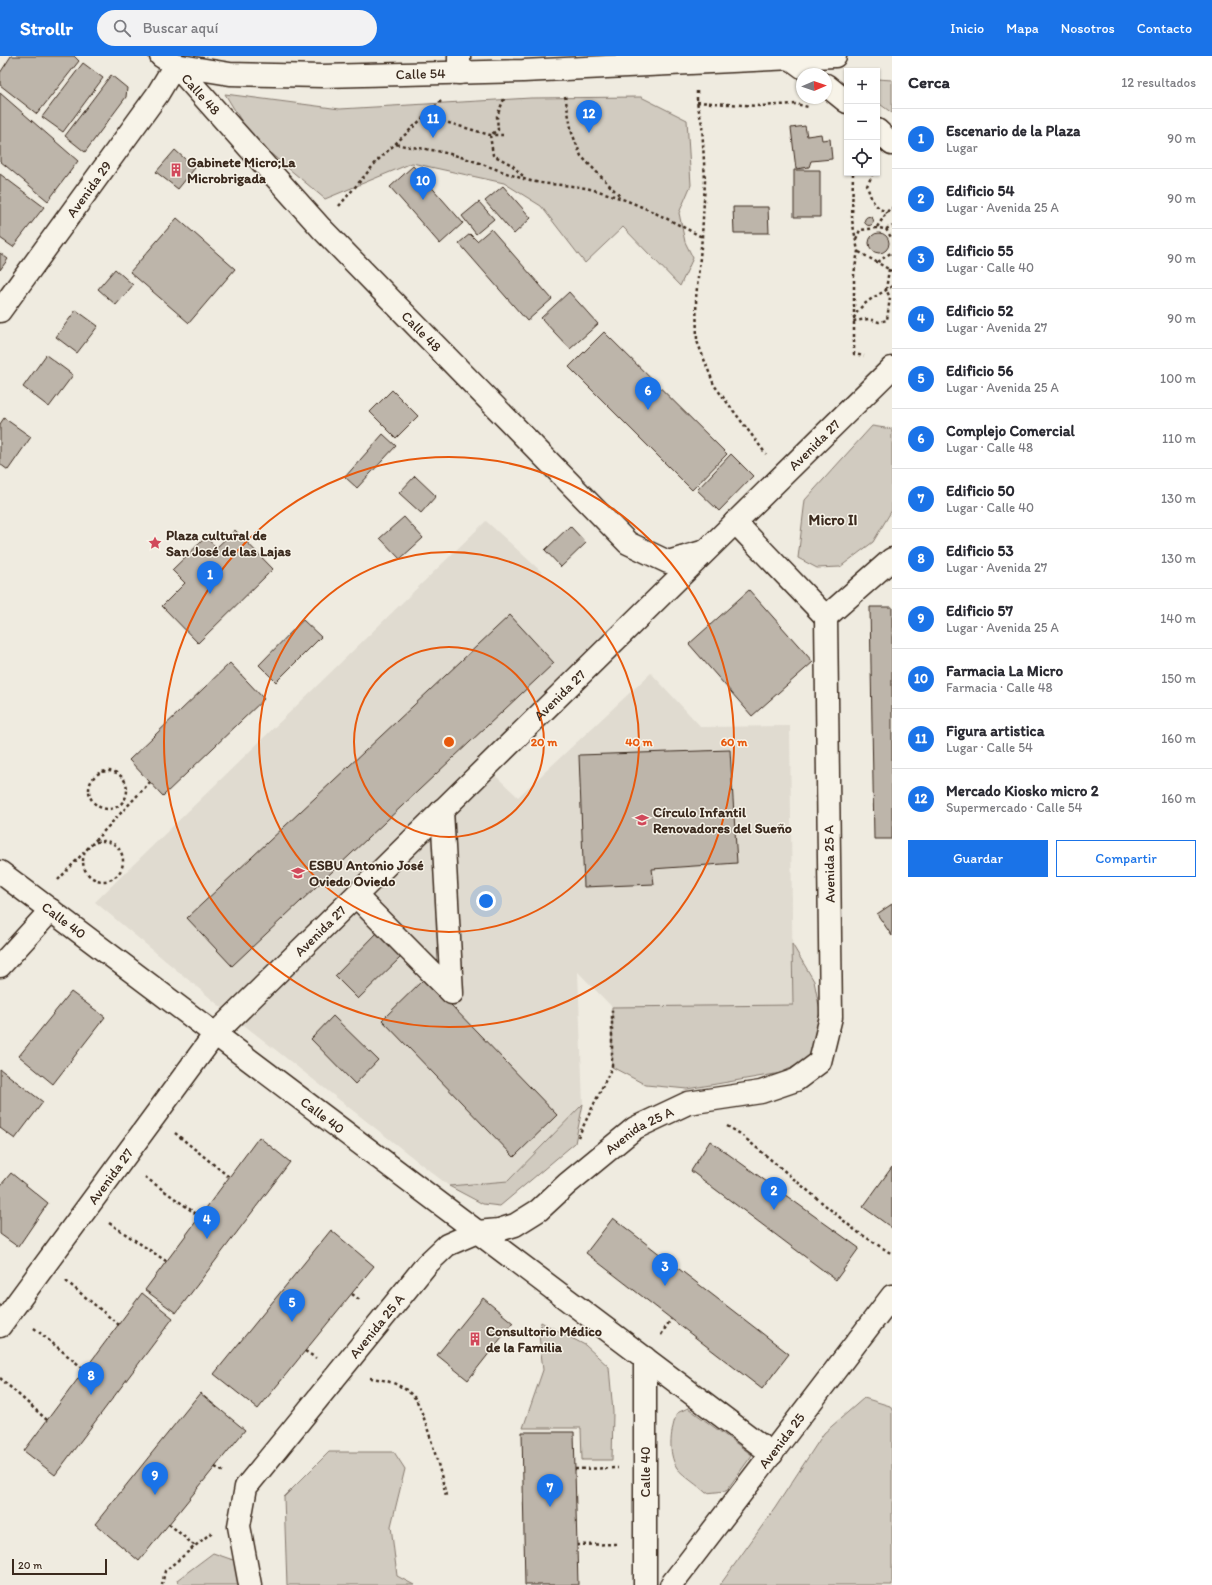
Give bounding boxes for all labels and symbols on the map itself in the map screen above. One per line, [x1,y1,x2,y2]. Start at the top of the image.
street label: Calle 54 [395,65,446,83]
north arrow [796,68,832,104]
street label: Calle 48 [178,70,224,119]
pin: 12 [576,100,602,133]
pin: 11 [420,105,446,138]
place label: Gabinete Micro;La Microbrigada [187,154,296,187]
street label: Avenida 29 [63,158,115,221]
building icon: Gabinete Micro;La Microbrigada [168,162,184,178]
pin: 10 [410,167,436,200]
street label: Calle 48 [398,308,445,356]
pin: 6 [635,377,661,410]
street label: Avenida 27 [785,416,844,474]
district label: Micro II [809,511,858,529]
place label: Plaza cultural de San José de las Lajas [166,527,291,560]
place icon: Plaza cultural de San José de las Lajas [147,535,163,551]
pin: 1 [197,561,223,594]
street label: Avenida 27 [531,666,589,724]
centre of rings [442,735,456,749]
text: 20 m [531,735,558,749]
text: 40 m [625,735,654,749]
text: 60 m [721,735,748,749]
place label: Círculo Infantil Renovadores del Sueño [653,804,792,837]
school or university icon: Círculo Infantil Renovadores del Sueño [634,812,650,828]
street label: Avenida 25 A [820,825,839,903]
place label: ESBU Antonio José Oviedo Oviedo [309,857,424,890]
school or university icon: ESBU Antonio José Oviedo Oviedo [290,865,306,881]
your location [476,891,496,911]
street label: Calle 40 [38,898,89,943]
street label: Avenida 27 [291,902,350,960]
street label: Calle 40 [297,1093,348,1138]
street label: Avenida 25 A [602,1103,676,1158]
street label: Avenida 27 [84,1145,137,1208]
pin: 2 [761,1177,787,1210]
pin: 4 [194,1206,220,1239]
pin: 3 [652,1253,678,1286]
pin: 5 [279,1289,305,1322]
street label: Avenida 25 A [346,1291,408,1362]
place label: Consultorio Médico de la Familia [486,1323,602,1356]
building icon: Consultorio Médico de la Familia [467,1331,483,1347]
pin: 8 [78,1362,104,1395]
street label: Avenida 25 [755,1409,809,1472]
street label: Calle 40 [637,1446,654,1498]
pin: 9 [142,1462,168,1495]
pin: 7 [537,1474,563,1507]
scale bar [12,1557,107,1576]

